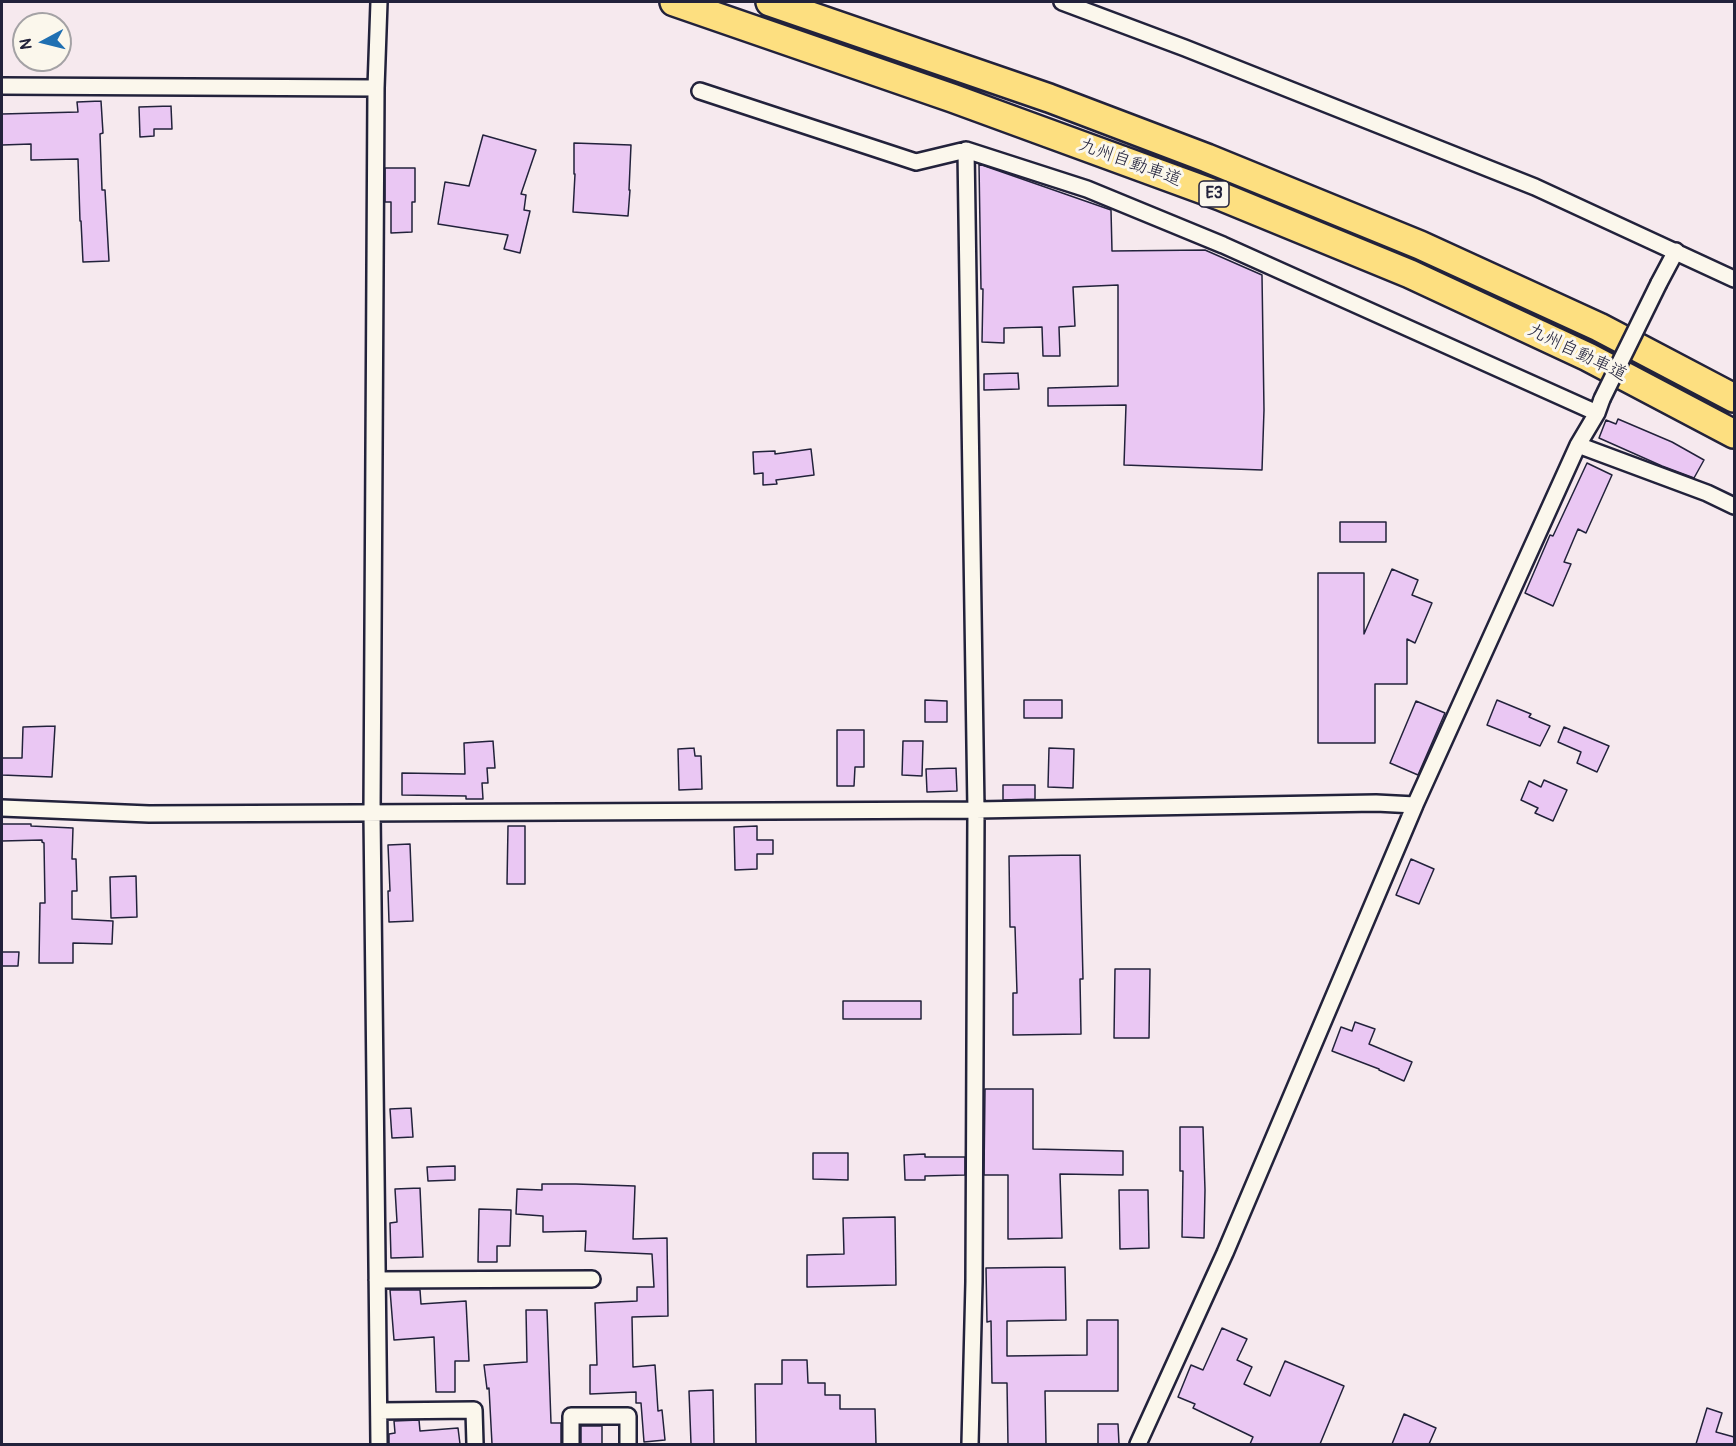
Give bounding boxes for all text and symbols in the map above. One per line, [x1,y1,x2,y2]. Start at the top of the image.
north arrow [12,12,72,72]
text: N [16,37,37,51]
street label: 九州自動車道 [1076,134,1184,192]
road number: E3 [1199,181,1229,207]
street label: 九州自動車道 [1524,320,1630,386]

